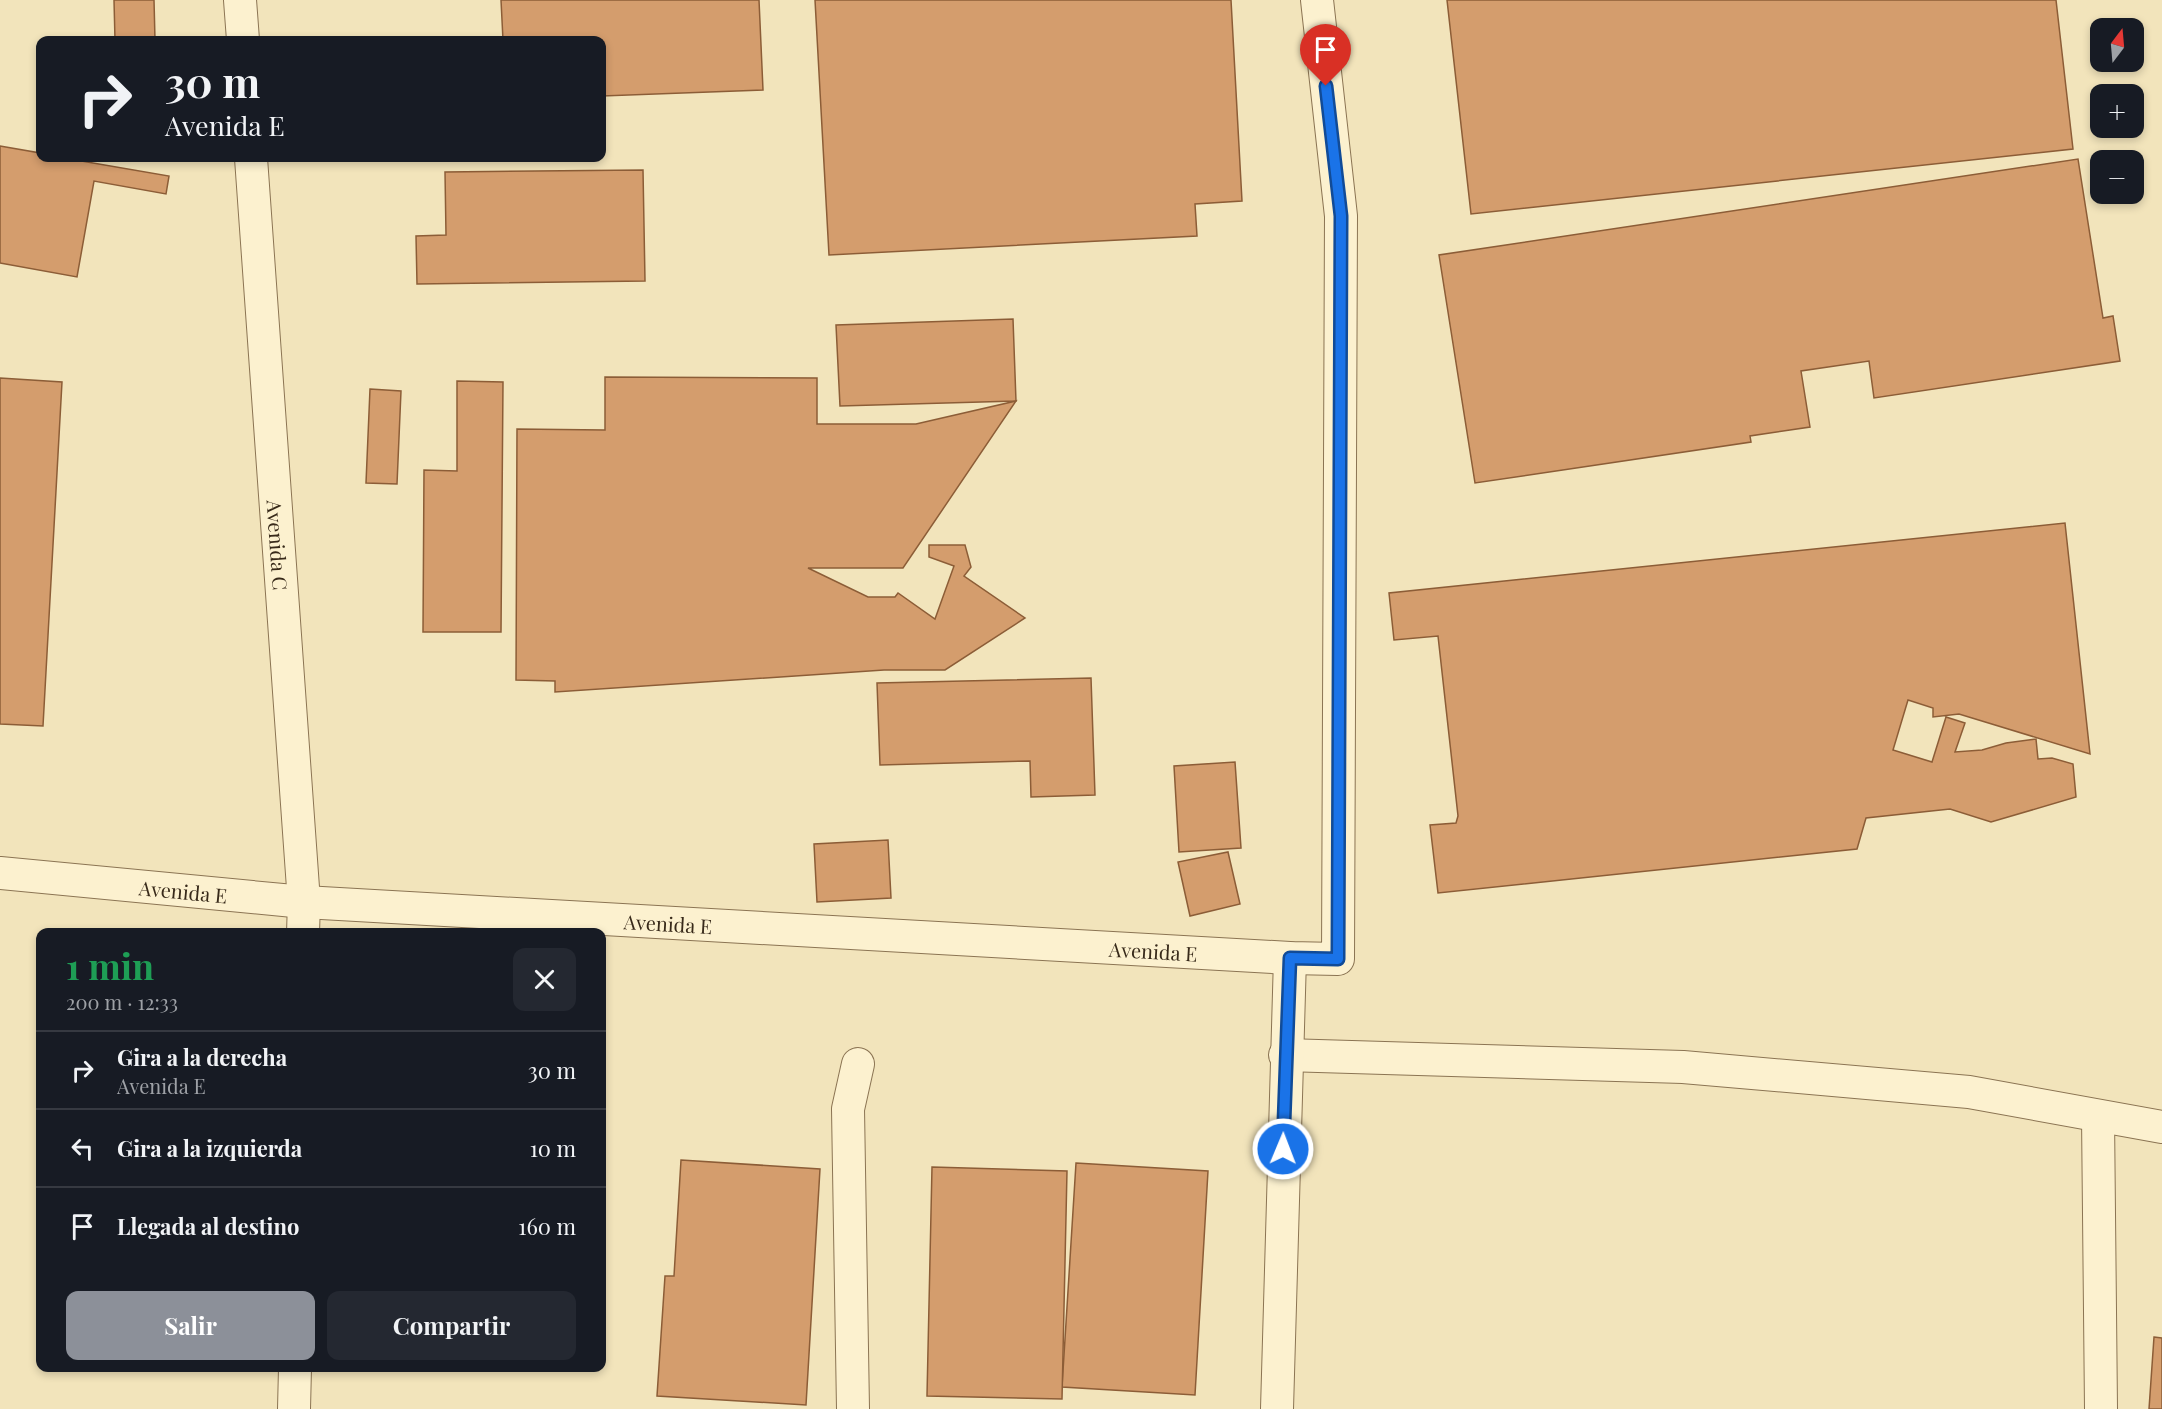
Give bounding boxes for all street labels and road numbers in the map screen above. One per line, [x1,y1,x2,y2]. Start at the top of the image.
street label: Avenida C [262,498,295,591]
street label: Avenida E [137,873,229,908]
street label: Avenida E [622,907,713,939]
street label: Avenida E [1107,934,1198,966]

